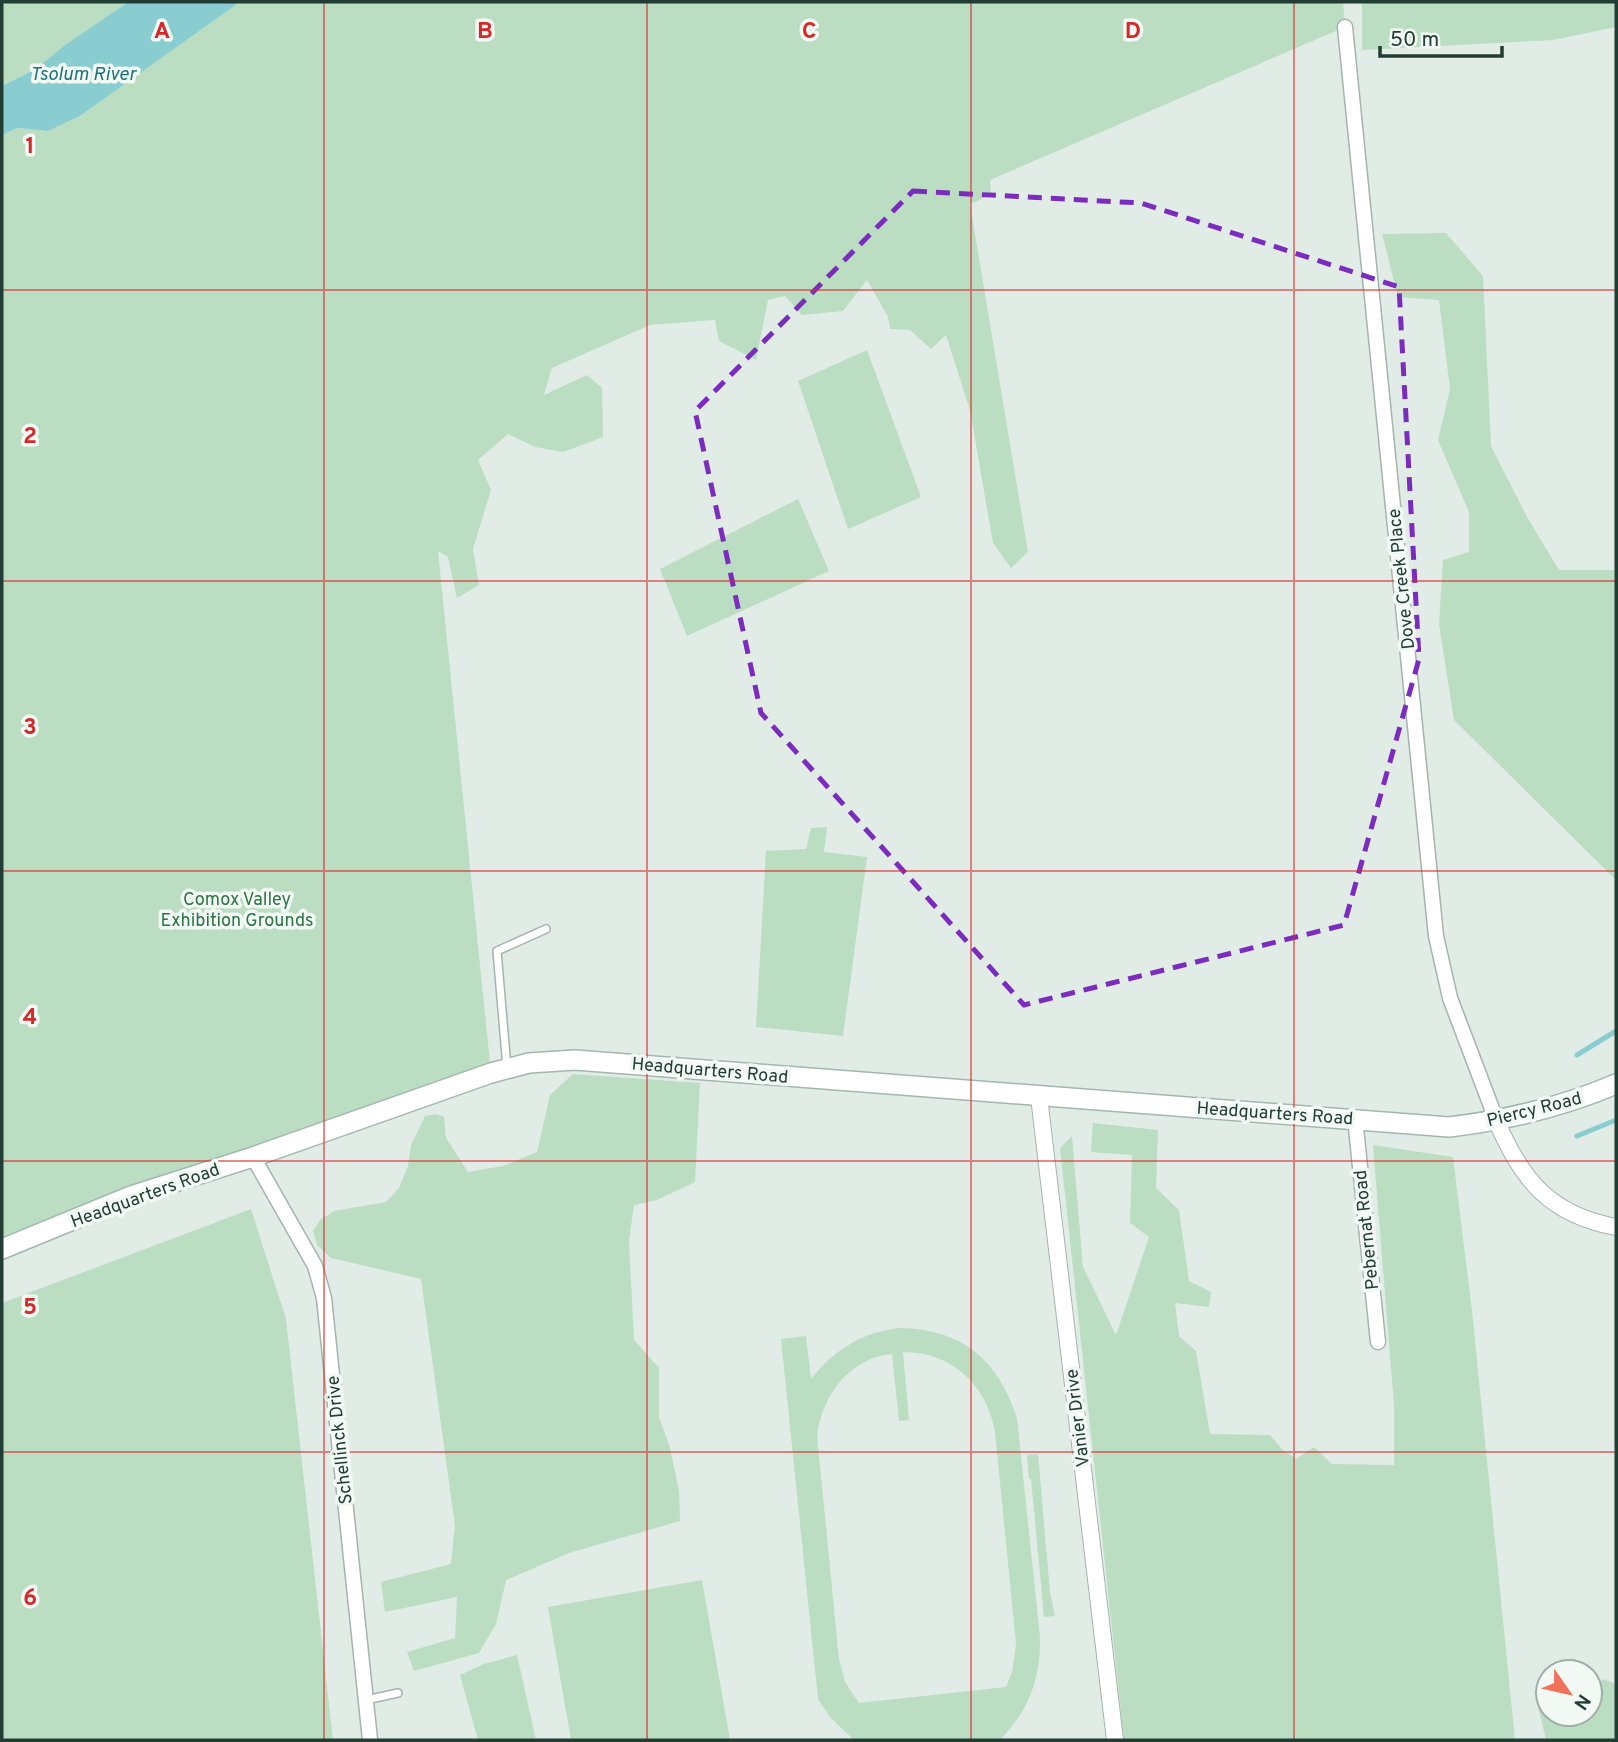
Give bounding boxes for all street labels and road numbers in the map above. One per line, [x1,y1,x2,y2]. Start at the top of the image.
street label: Dove Creek Place [1384,507,1421,650]
street label: Headquarters Road [631,1053,789,1090]
street label: Piercy Road [1485,1088,1584,1133]
street label: Headquarters Road [1196,1098,1354,1131]
street label: Headquarters Road [68,1159,223,1234]
street label: Pebernat Road [1350,1169,1385,1291]
street label: Vanier Drive [1061,1367,1096,1468]
street label: Schellinck Drive [322,1374,359,1505]

